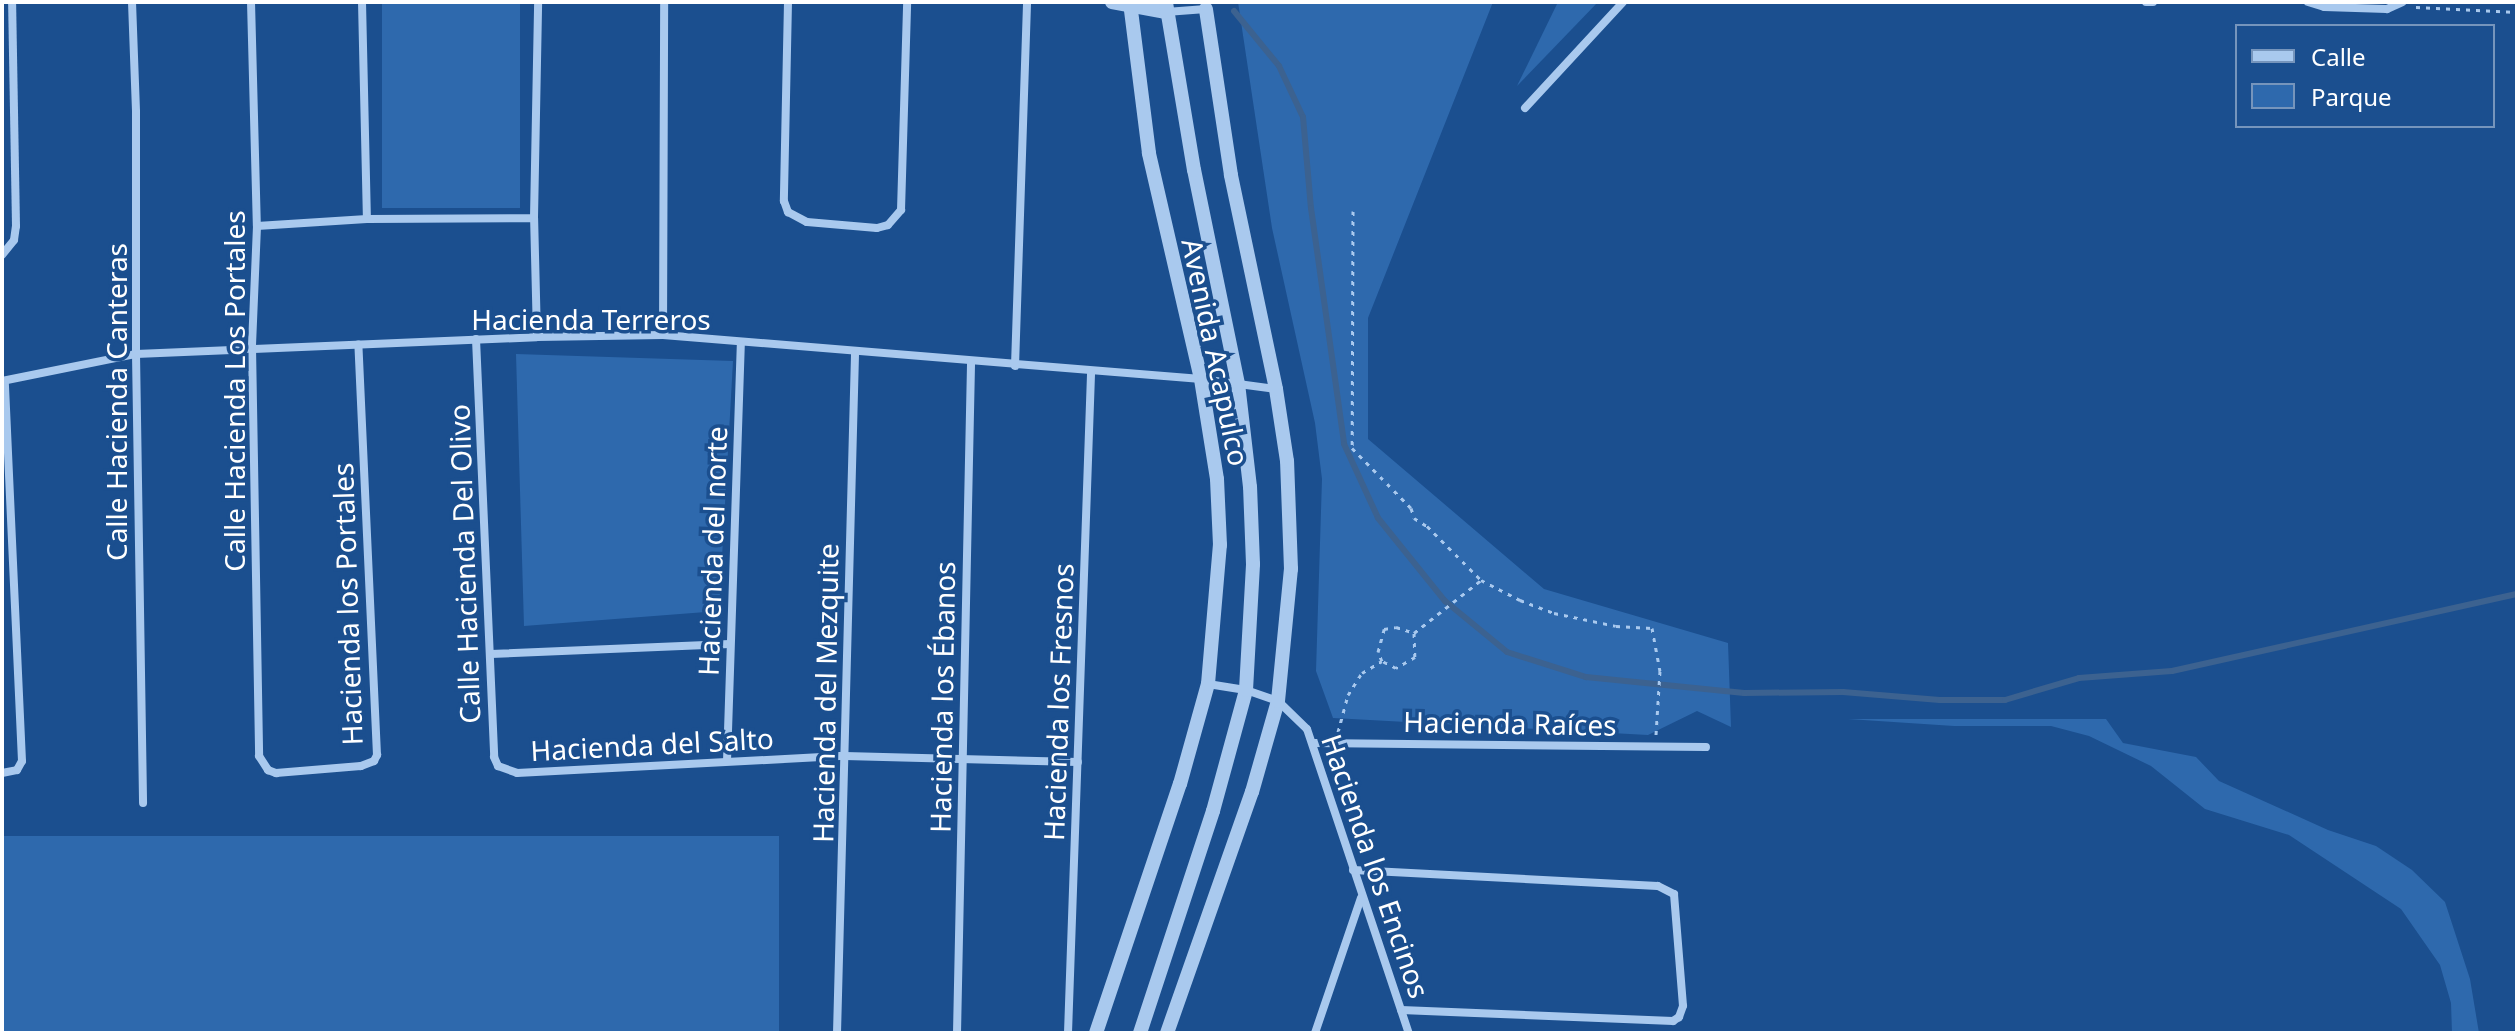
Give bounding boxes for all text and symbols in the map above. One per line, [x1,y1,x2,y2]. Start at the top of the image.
legend [2235,24,2495,128]
text: Calle [2311,40,2366,73]
text: Parque [2311,80,2392,113]
street label: Calle Hacienda Los Portales [217,210,251,572]
street label: Avenida Acapulco [1175,235,1257,469]
street label: Calle Hacienda Canteras [99,243,133,561]
street label: Hacienda Terreros [471,302,711,336]
street label: Calle Hacienda Del Olivo [442,404,486,724]
street label: Hacienda del norte [691,426,733,676]
street label: Hacienda los Portales [325,462,369,746]
street label: Hacienda del Mezquite [806,543,844,843]
street label: Hacienda los Ébanos [923,561,961,833]
street label: Hacienda los Fresnos [1036,563,1080,841]
street label: Hacienda Raíces [1403,704,1617,742]
street label: Hacienda del Salto [530,721,774,767]
street label: Hacienda los Encinos [1315,730,1437,1002]

